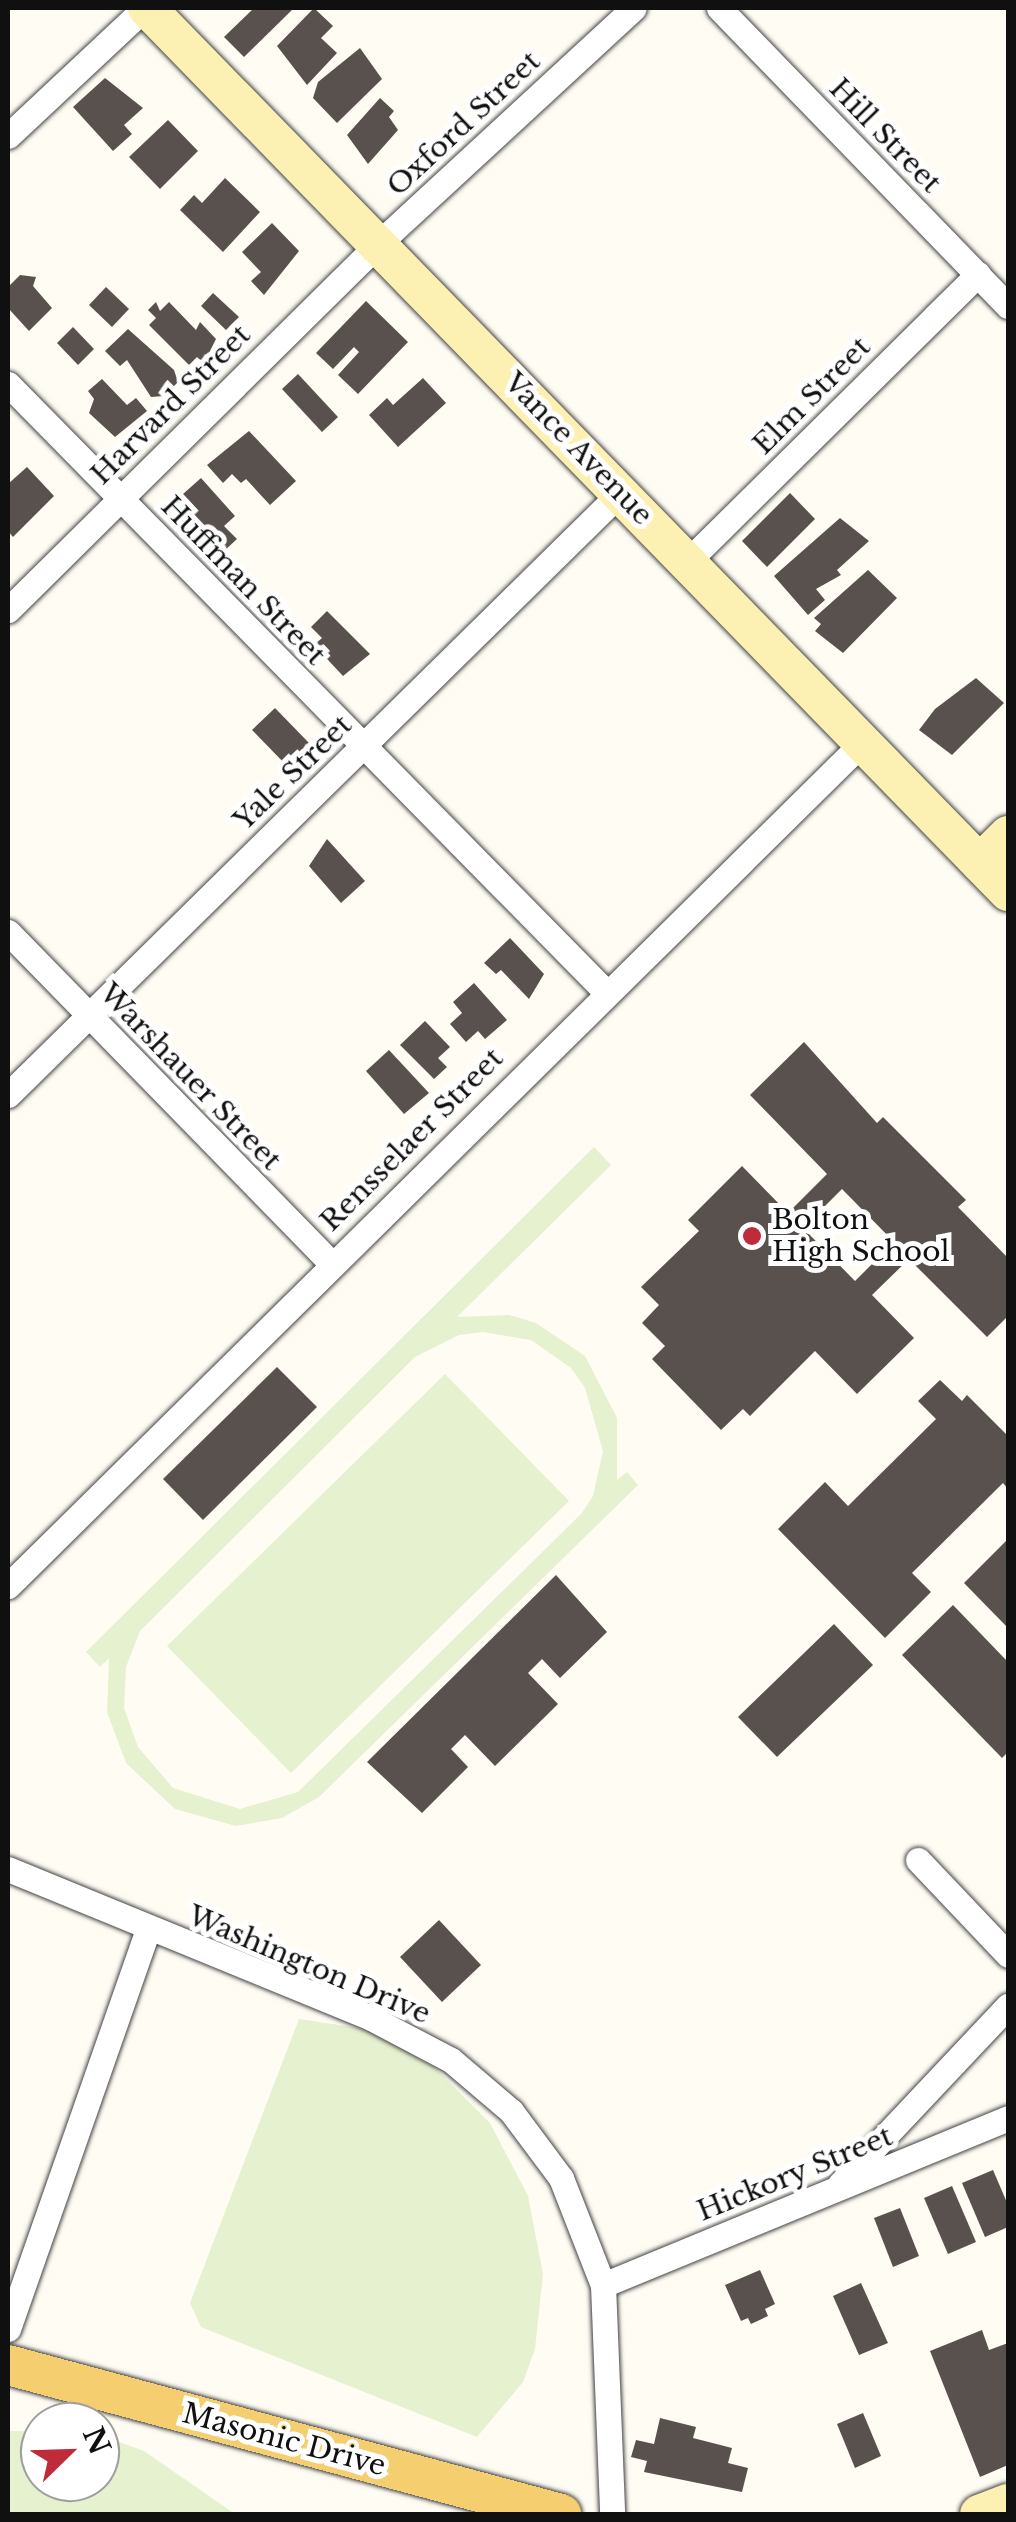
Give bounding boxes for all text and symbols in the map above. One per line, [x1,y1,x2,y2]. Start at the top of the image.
street label: Oxford Street [381,45,547,203]
street label: Hill Street [822,72,948,200]
street label: Harvard Street [84,318,258,492]
street label: Elm Street [746,330,878,462]
street label: Vance Avenue [497,365,659,533]
street label: Huffman Street [154,490,332,672]
street label: Yale Street [227,709,359,837]
street label: Warshauer Street [92,976,288,1178]
street label: Rensselaer Street [314,1042,510,1238]
place label: Bolton High School [772,1203,950,1269]
marker: Bolton High School [741,1225,763,1247]
street label: Washington Drive [183,1899,435,2031]
street label: Hickory Street [692,2119,898,2229]
street label: Masonic Drive [179,2397,389,2483]
north arrow [20,2402,120,2502]
text: N [75,2422,117,2460]

